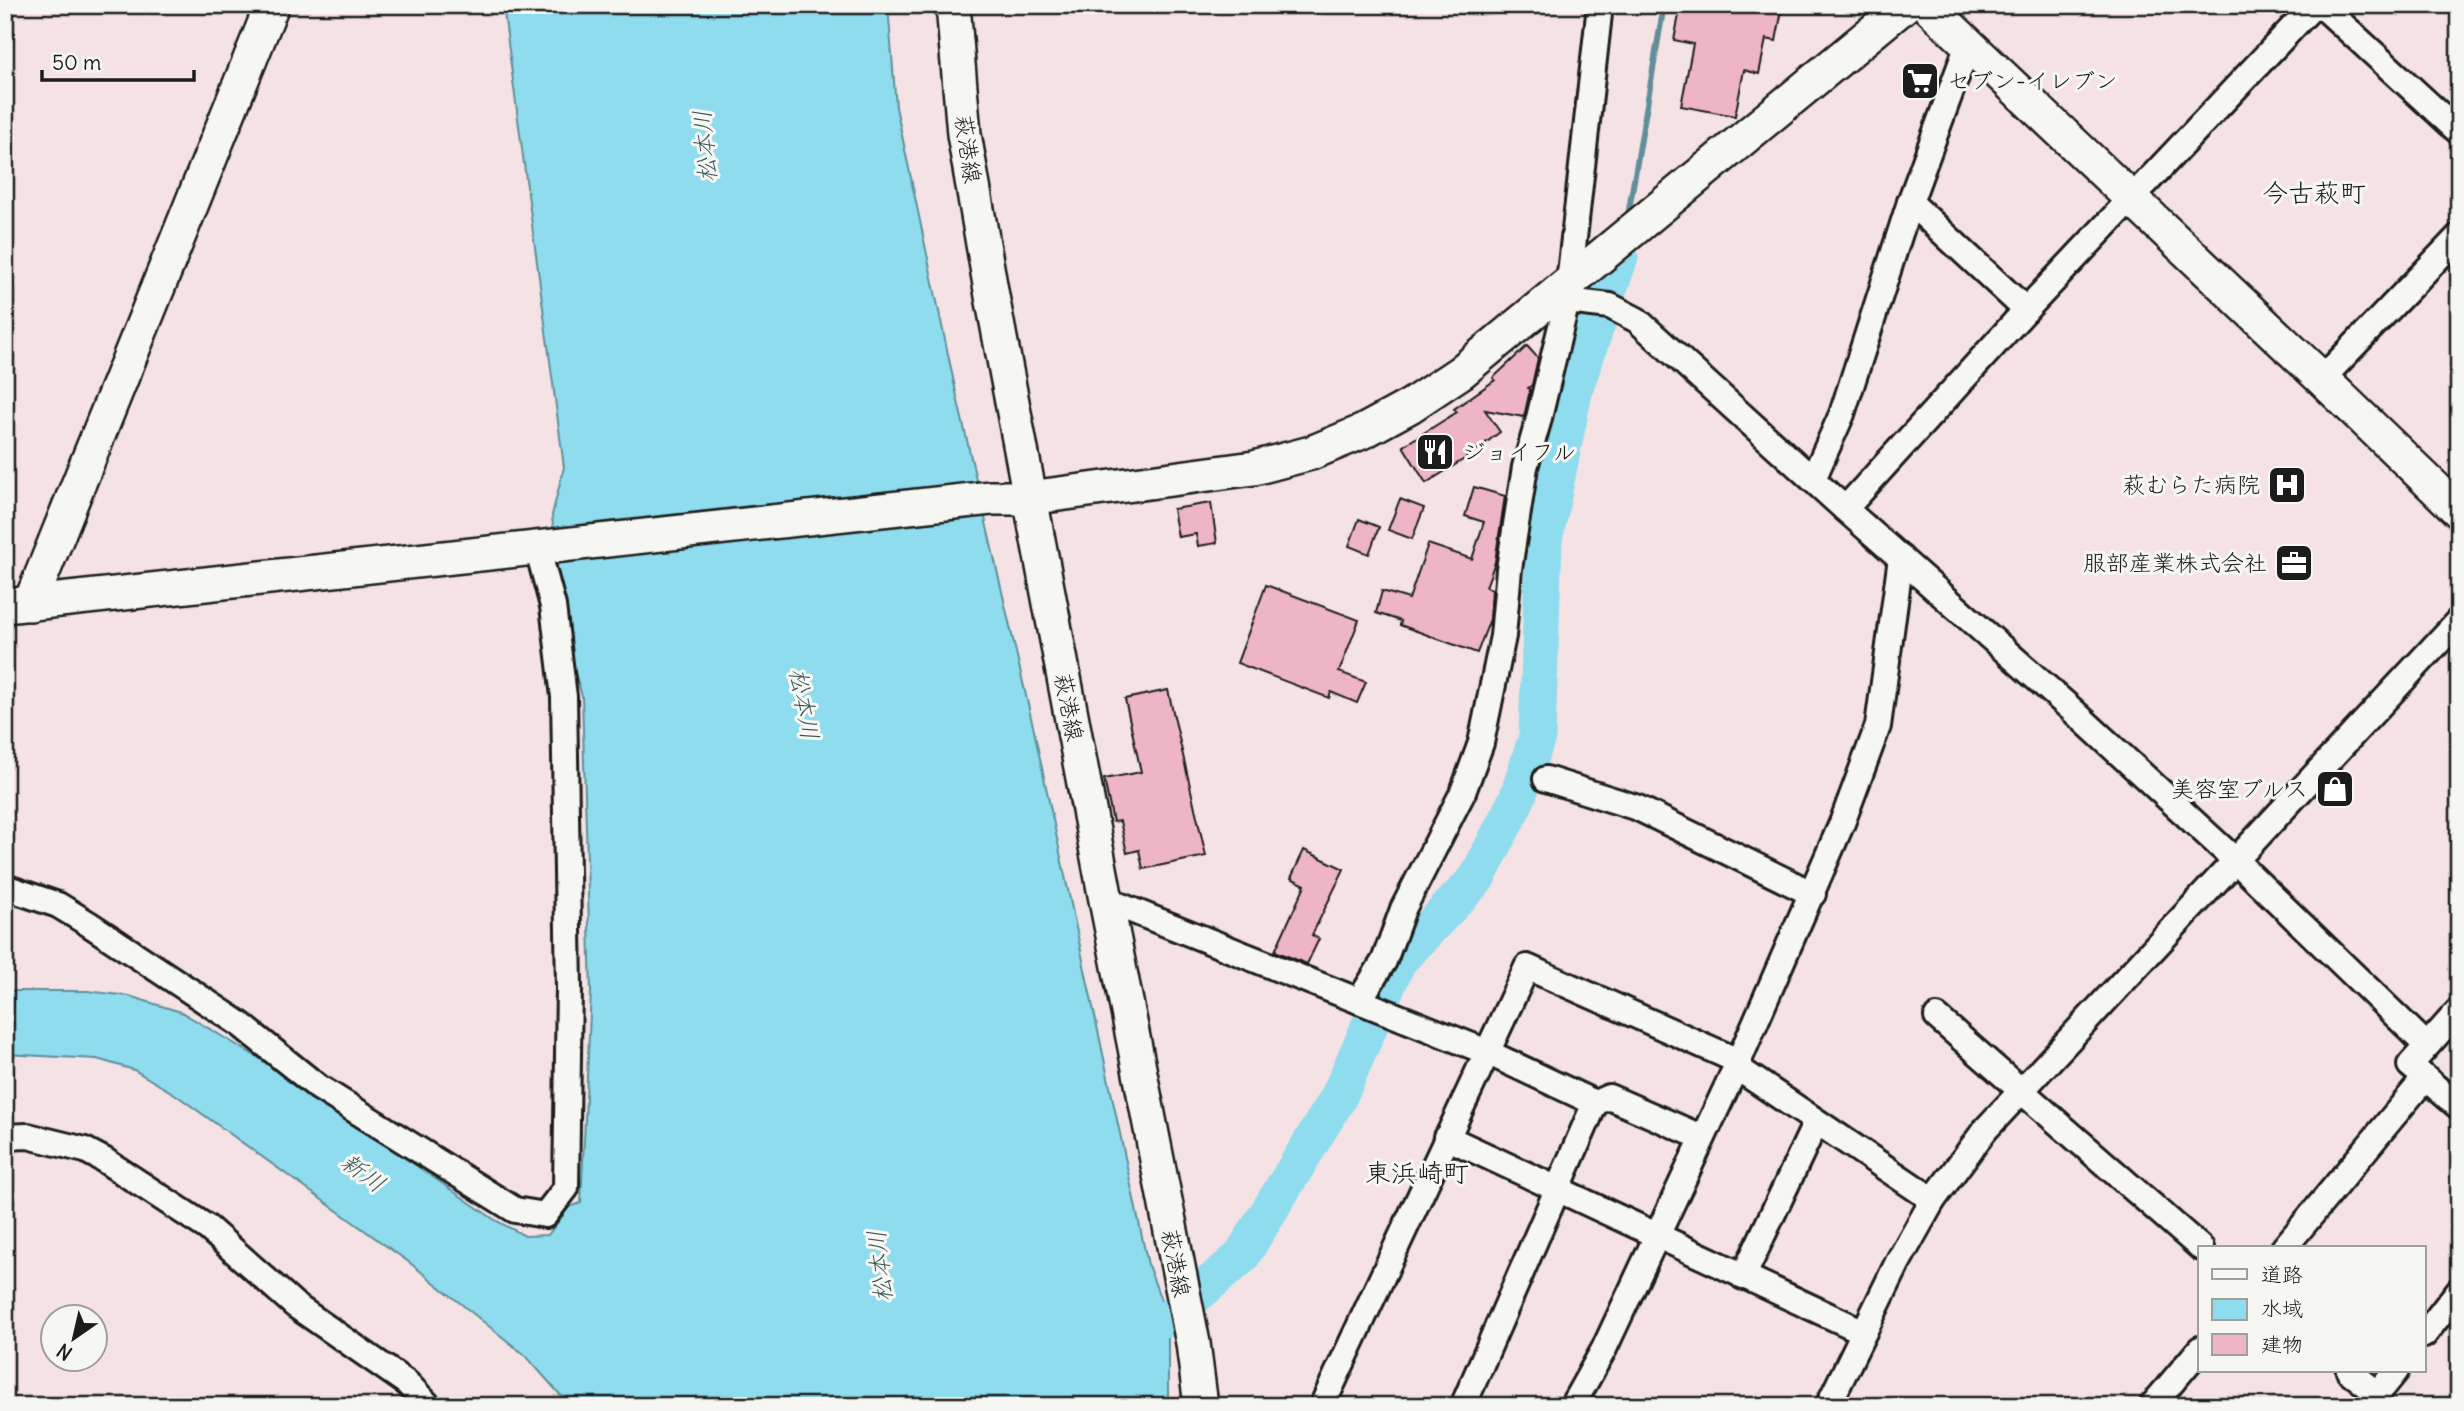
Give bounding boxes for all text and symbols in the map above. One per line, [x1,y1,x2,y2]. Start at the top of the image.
scale bar [42,38,194,82]
text: 50 m [52,49,101,76]
supermarket icon: セブン-イレブン [1899,60,1941,102]
place label: セブン-イレブン [1947,66,2118,95]
water label: 松本川 [686,109,722,183]
street label: 萩港線 [949,113,988,185]
district label: 今古萩町 [2262,176,2366,209]
restaurant icon: ジョイフル [1414,431,1456,473]
place label: ジョイフル [1462,437,1576,466]
hospital icon: 萩むらた病院 [2266,464,2308,506]
place label: 萩むらた病院 [2122,470,2260,499]
office icon: 服部産業株式会社 [2273,542,2315,584]
place label: 服部産業株式会社 [2083,548,2267,577]
water label: 松本川 [784,666,826,742]
street label: 萩港線 [1049,670,1090,744]
shop icon: 美容室ブルス [2314,768,2356,810]
place label: 美容室ブルス [2171,774,2308,803]
water label: 新川 [335,1146,392,1198]
district label: 東浜崎町 [1365,1156,1469,1189]
street label: 萩港線 [1156,1226,1197,1300]
water label: 松本川 [860,1229,898,1303]
legend [2198,1246,2426,1372]
text: 道路 [2261,1261,2303,1288]
text: 水域 [2261,1295,2303,1322]
north arrow [38,1302,108,1372]
text: 建物 [2261,1331,2303,1358]
text: N [52,1338,77,1366]

